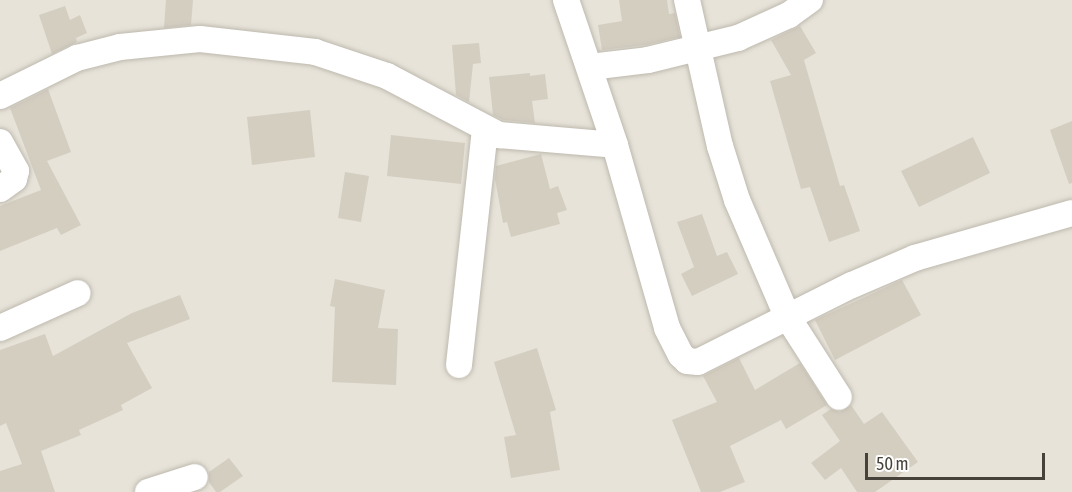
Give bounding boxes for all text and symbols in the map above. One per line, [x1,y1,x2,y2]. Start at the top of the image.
scale bar [868,441,1048,479]
text: 50 m [876,453,908,474]

